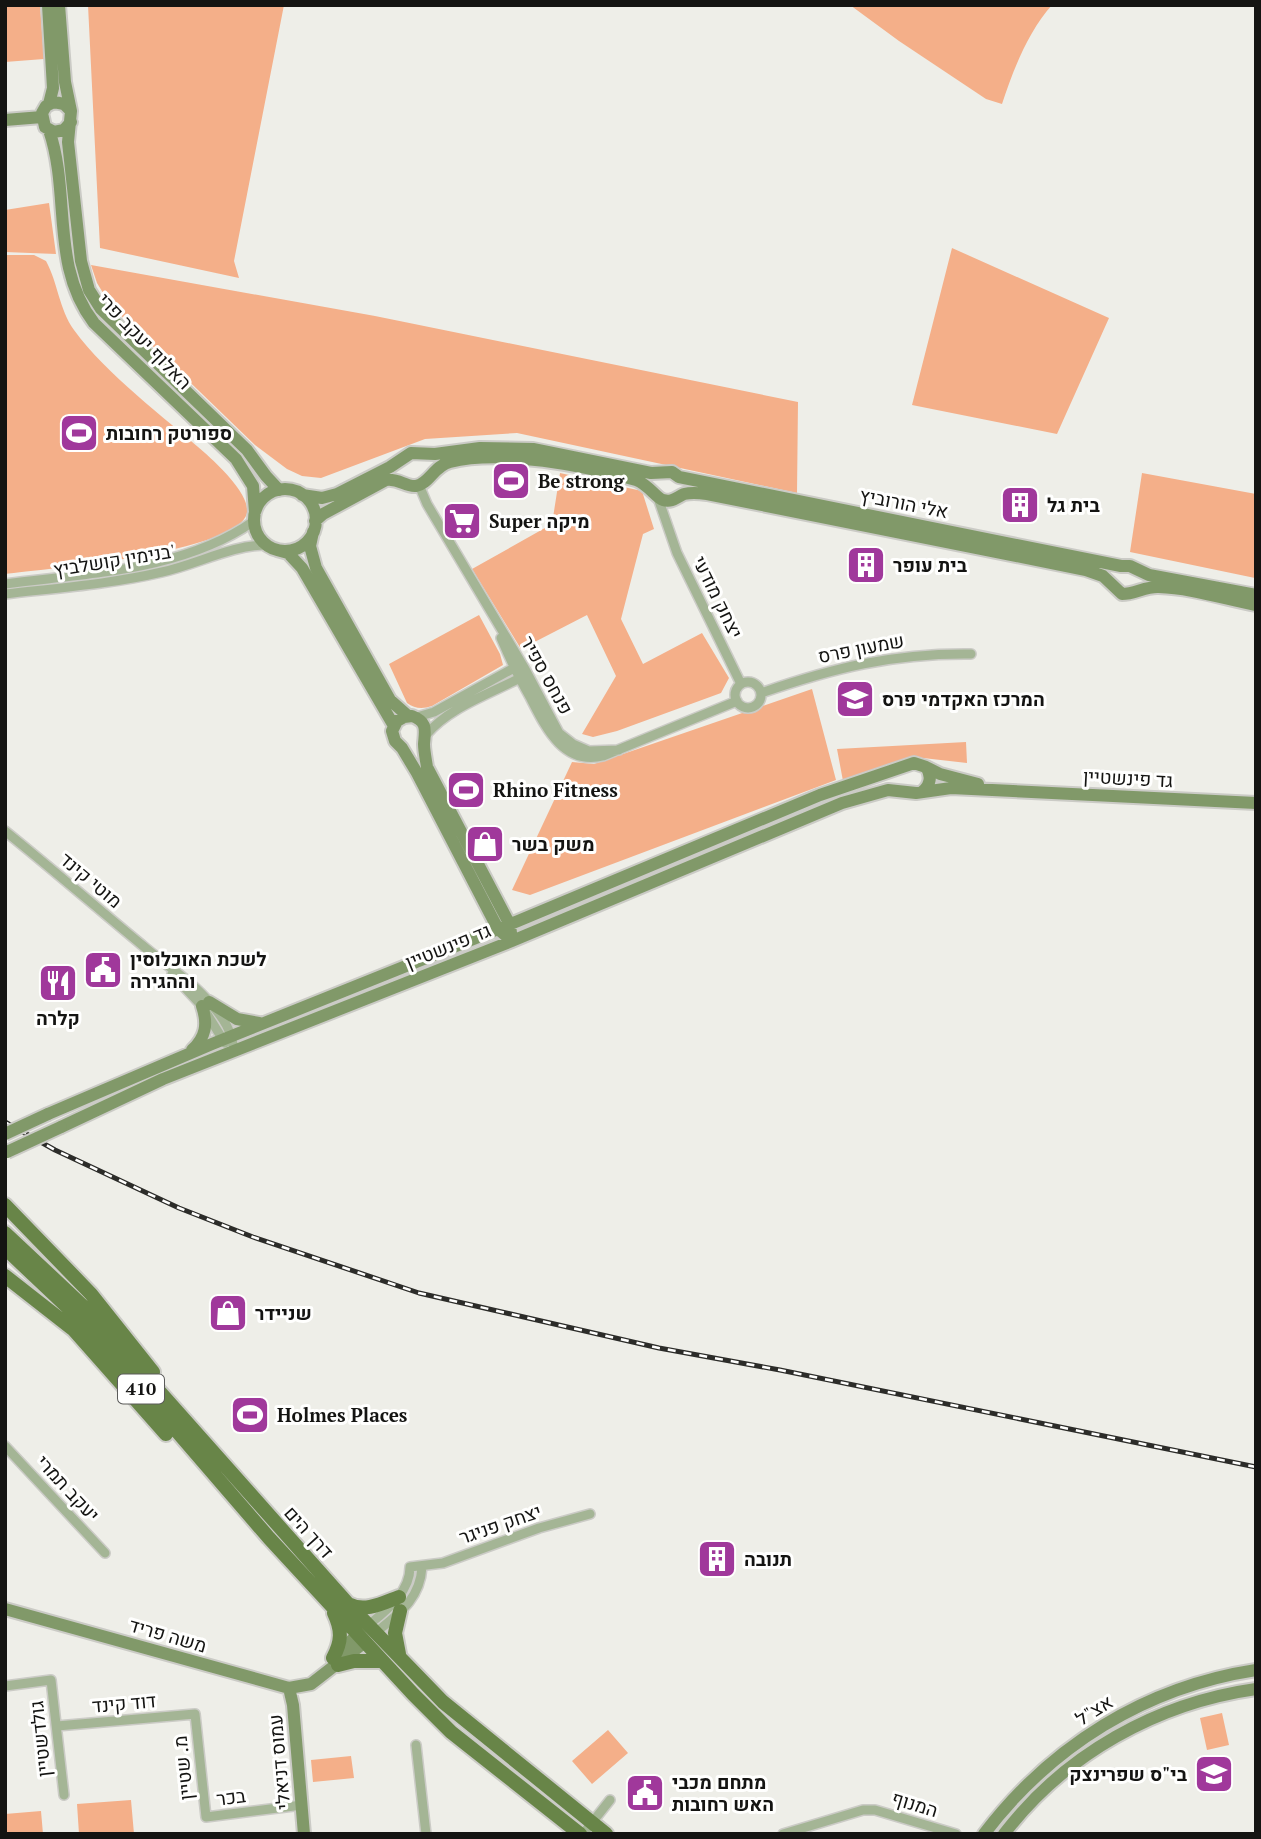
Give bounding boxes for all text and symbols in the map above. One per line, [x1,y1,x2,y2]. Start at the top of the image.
street label: האלוף יעקב פרי [93,287,198,394]
sports icon: ספורטק רחובות [58,412,100,454]
place label: ספורטק רחובות [106,420,232,445]
sports icon: Be strong [490,460,532,502]
place label: Be strong [538,468,626,493]
street label: אלי הורוביץ [858,482,951,523]
building icon: בית גל [999,484,1041,526]
place label: בית גל [1047,492,1100,517]
supermarket icon: Super מיקה [441,500,483,542]
place label: Super מיקה [489,508,590,533]
street label: בנימין קושלביץ' [51,538,177,581]
building icon: בית עופר [845,544,887,586]
street label: יצחק מודעי [688,552,749,642]
place label: בית עופר [893,552,968,577]
street label: שמעון פרס [816,627,906,668]
street label: פנחס ספיר [516,631,579,718]
school or university icon: המרכז האקדמי פרס [834,678,876,720]
place label: המרכז האקדמי פרס [882,686,1045,711]
street label: גד פינשטיין [1082,763,1174,792]
sports icon: Rhino Fitness [445,769,487,811]
place label: Rhino Fitness [493,777,618,802]
shop icon: משק בשר [464,823,506,865]
place label: משק בשר [512,831,594,856]
street label: מוטי קינד [55,846,128,913]
street label: גד פינשטיין [401,917,494,974]
place label: לשכת האוכלוסין וההגירה [130,946,267,993]
public building icon: לשכת האוכלוסין וההגירה [82,949,124,991]
restaurant icon: קלרה [37,962,79,1004]
place label: קלרה [36,1005,80,1030]
shop icon: שניידר [207,1292,249,1334]
place label: שניידר [255,1300,312,1325]
road number: 410 [118,1374,164,1404]
sports icon: Holmes Places [229,1394,271,1436]
place label: Holmes Places [277,1402,408,1427]
street label: יעקב תמרי [31,1449,106,1526]
street label: יצחק פניגר [455,1498,544,1549]
street label: דרך הים [279,1500,340,1563]
building icon: תנובה [696,1538,738,1580]
place label: תנובה [744,1546,792,1571]
street label: משה פריד [126,1612,210,1658]
street label: דוד קינד [91,1687,157,1718]
street label: אצ"ל [1070,1688,1117,1731]
street label: גולדשטיין [23,1700,56,1778]
street label: עמוס דניאלי [262,1713,295,1811]
street label: מ. שטיין [167,1734,198,1802]
school or university icon: בי"ס שפרינצק [1193,1753,1235,1795]
place label: בי"ס שפרינצק [1069,1761,1188,1786]
place label: מתחם מכבי האש רחובות [672,1769,774,1816]
public building icon: מתחם מכבי האש רחובות [624,1772,666,1814]
street label: בכר [215,1782,247,1811]
street label: המנוף [889,1785,941,1822]

